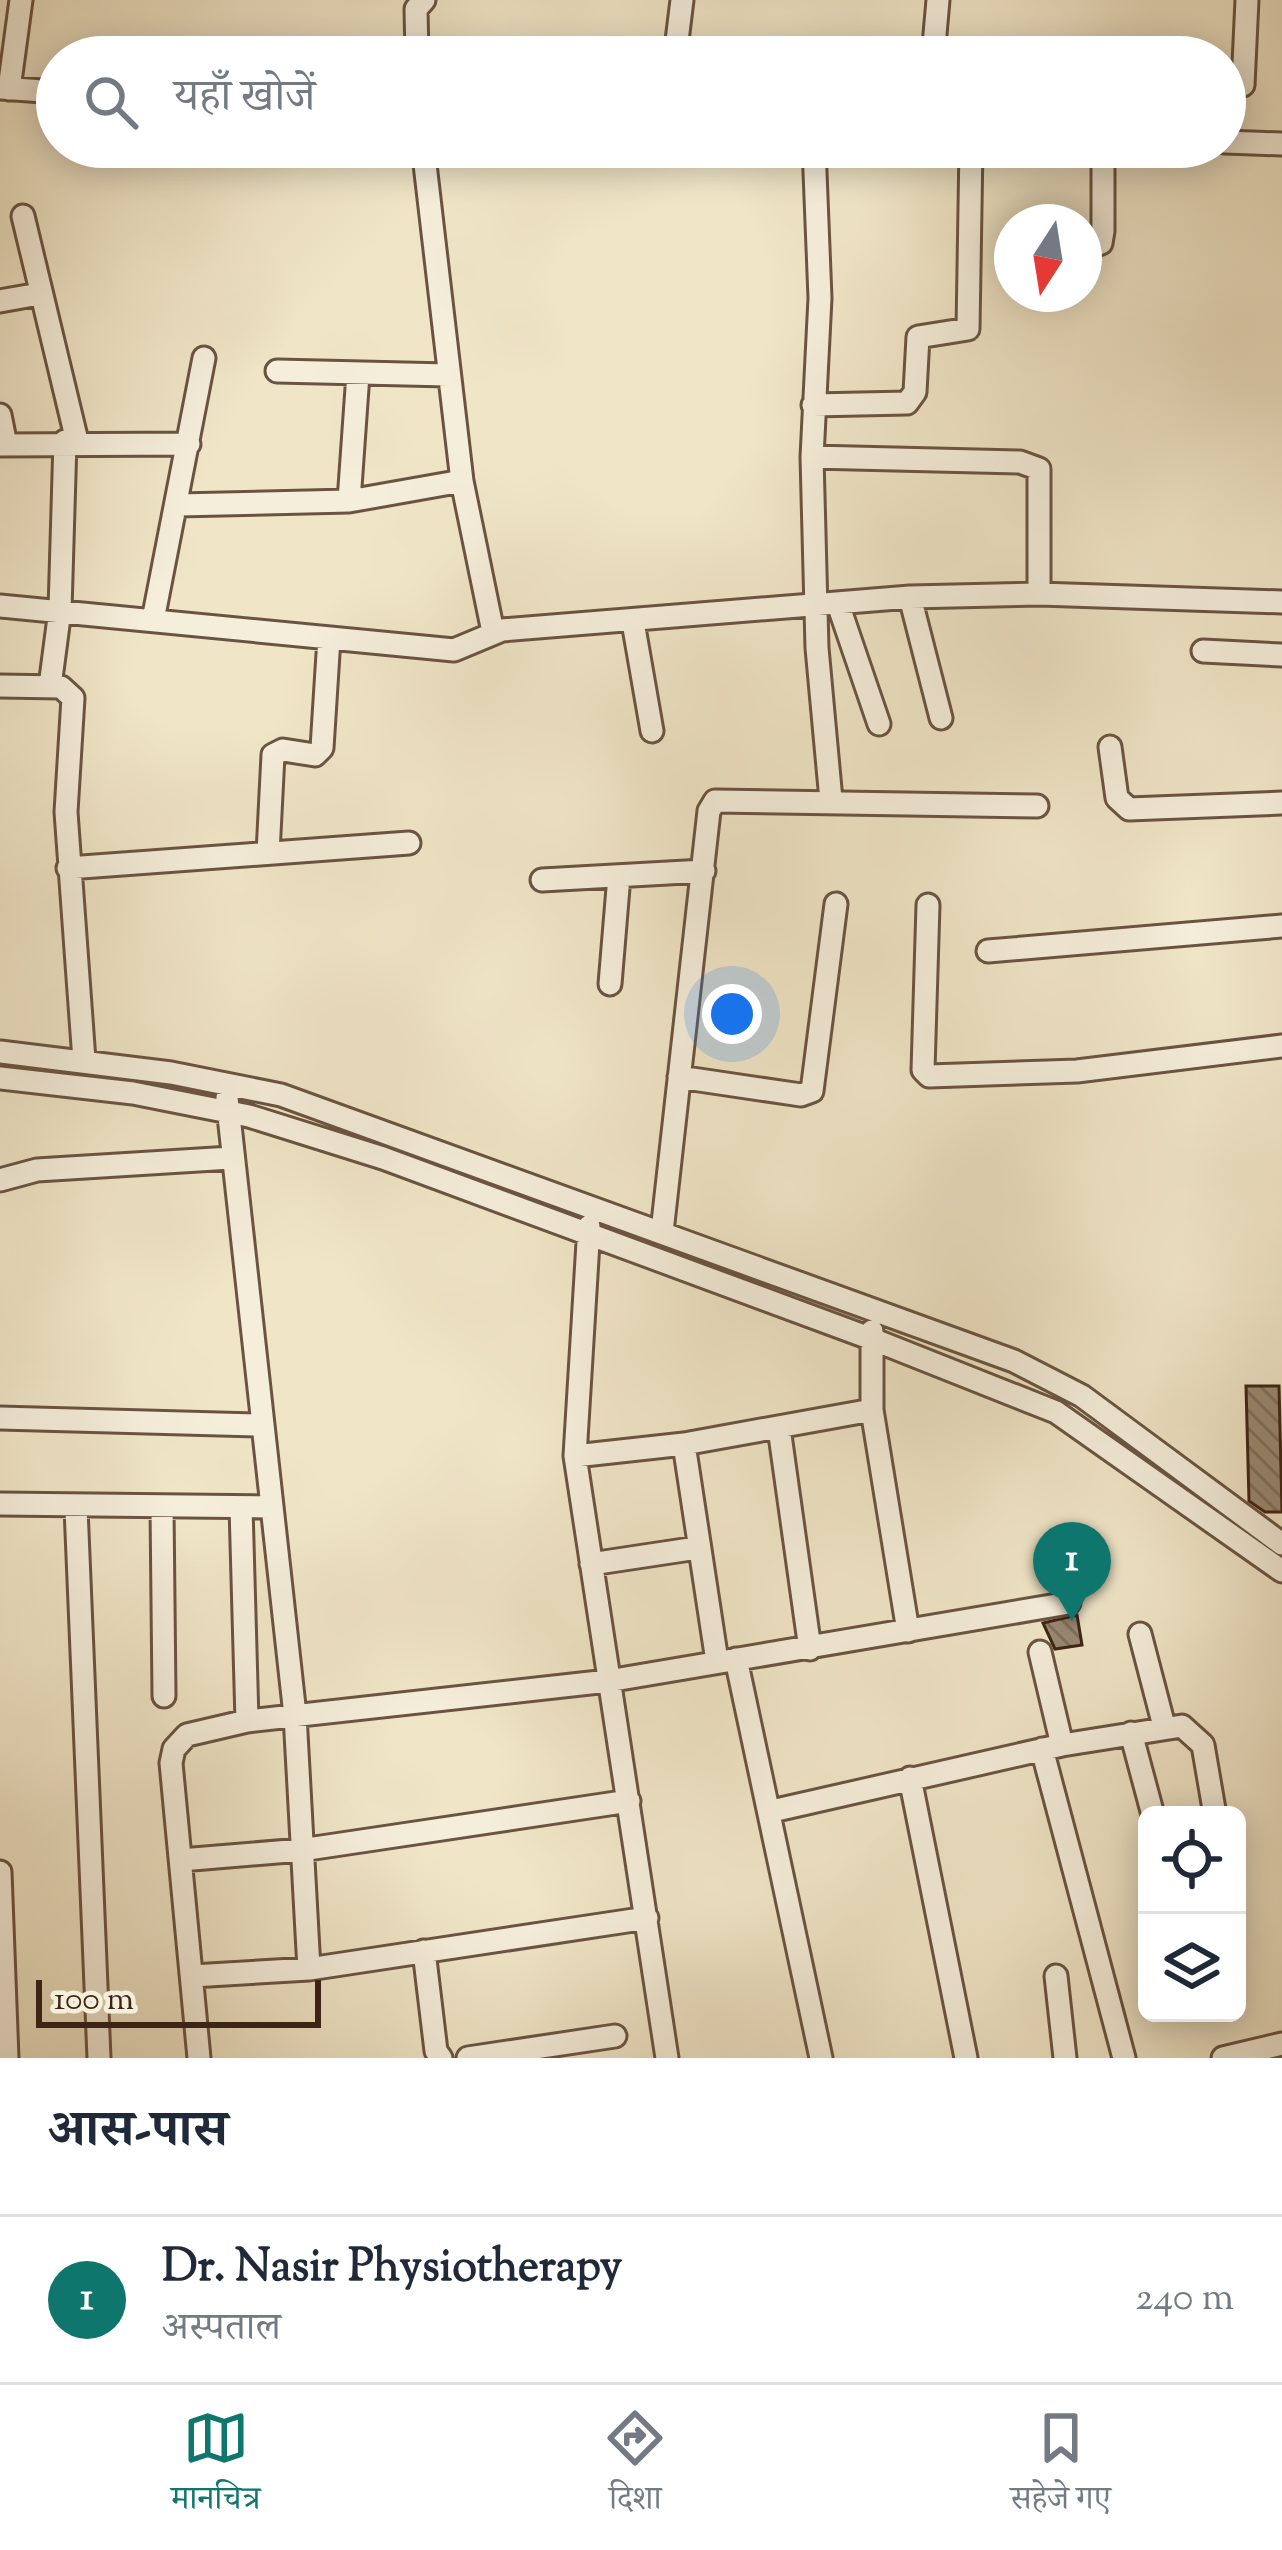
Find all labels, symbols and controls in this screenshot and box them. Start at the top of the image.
search box [36,36,1246,168]
text: यहाँ खोजें [174,67,315,132]
icon: search [78,69,144,135]
north arrow [994,204,1102,312]
your location [702,984,762,1044]
pin: 1 [1033,1522,1111,1621]
map controls [1138,1806,1246,2022]
button: locate [1138,1806,1246,1914]
button: layers [1138,1914,1246,2022]
scale bar [36,1974,321,2027]
text: 100 m [54,1977,134,2025]
text: आस-पास [48,2096,228,2169]
text: Dr. Nasir Physiotherapy [162,2237,622,2302]
text: 1 [80,2272,94,2328]
text: 240 m [1135,2272,1234,2328]
text: अस्पताल [162,2302,281,2358]
tab: मानचित्र [171,2405,260,2530]
tab: दिशा [602,2405,668,2530]
tab: सहेजे गए [1010,2405,1111,2530]

